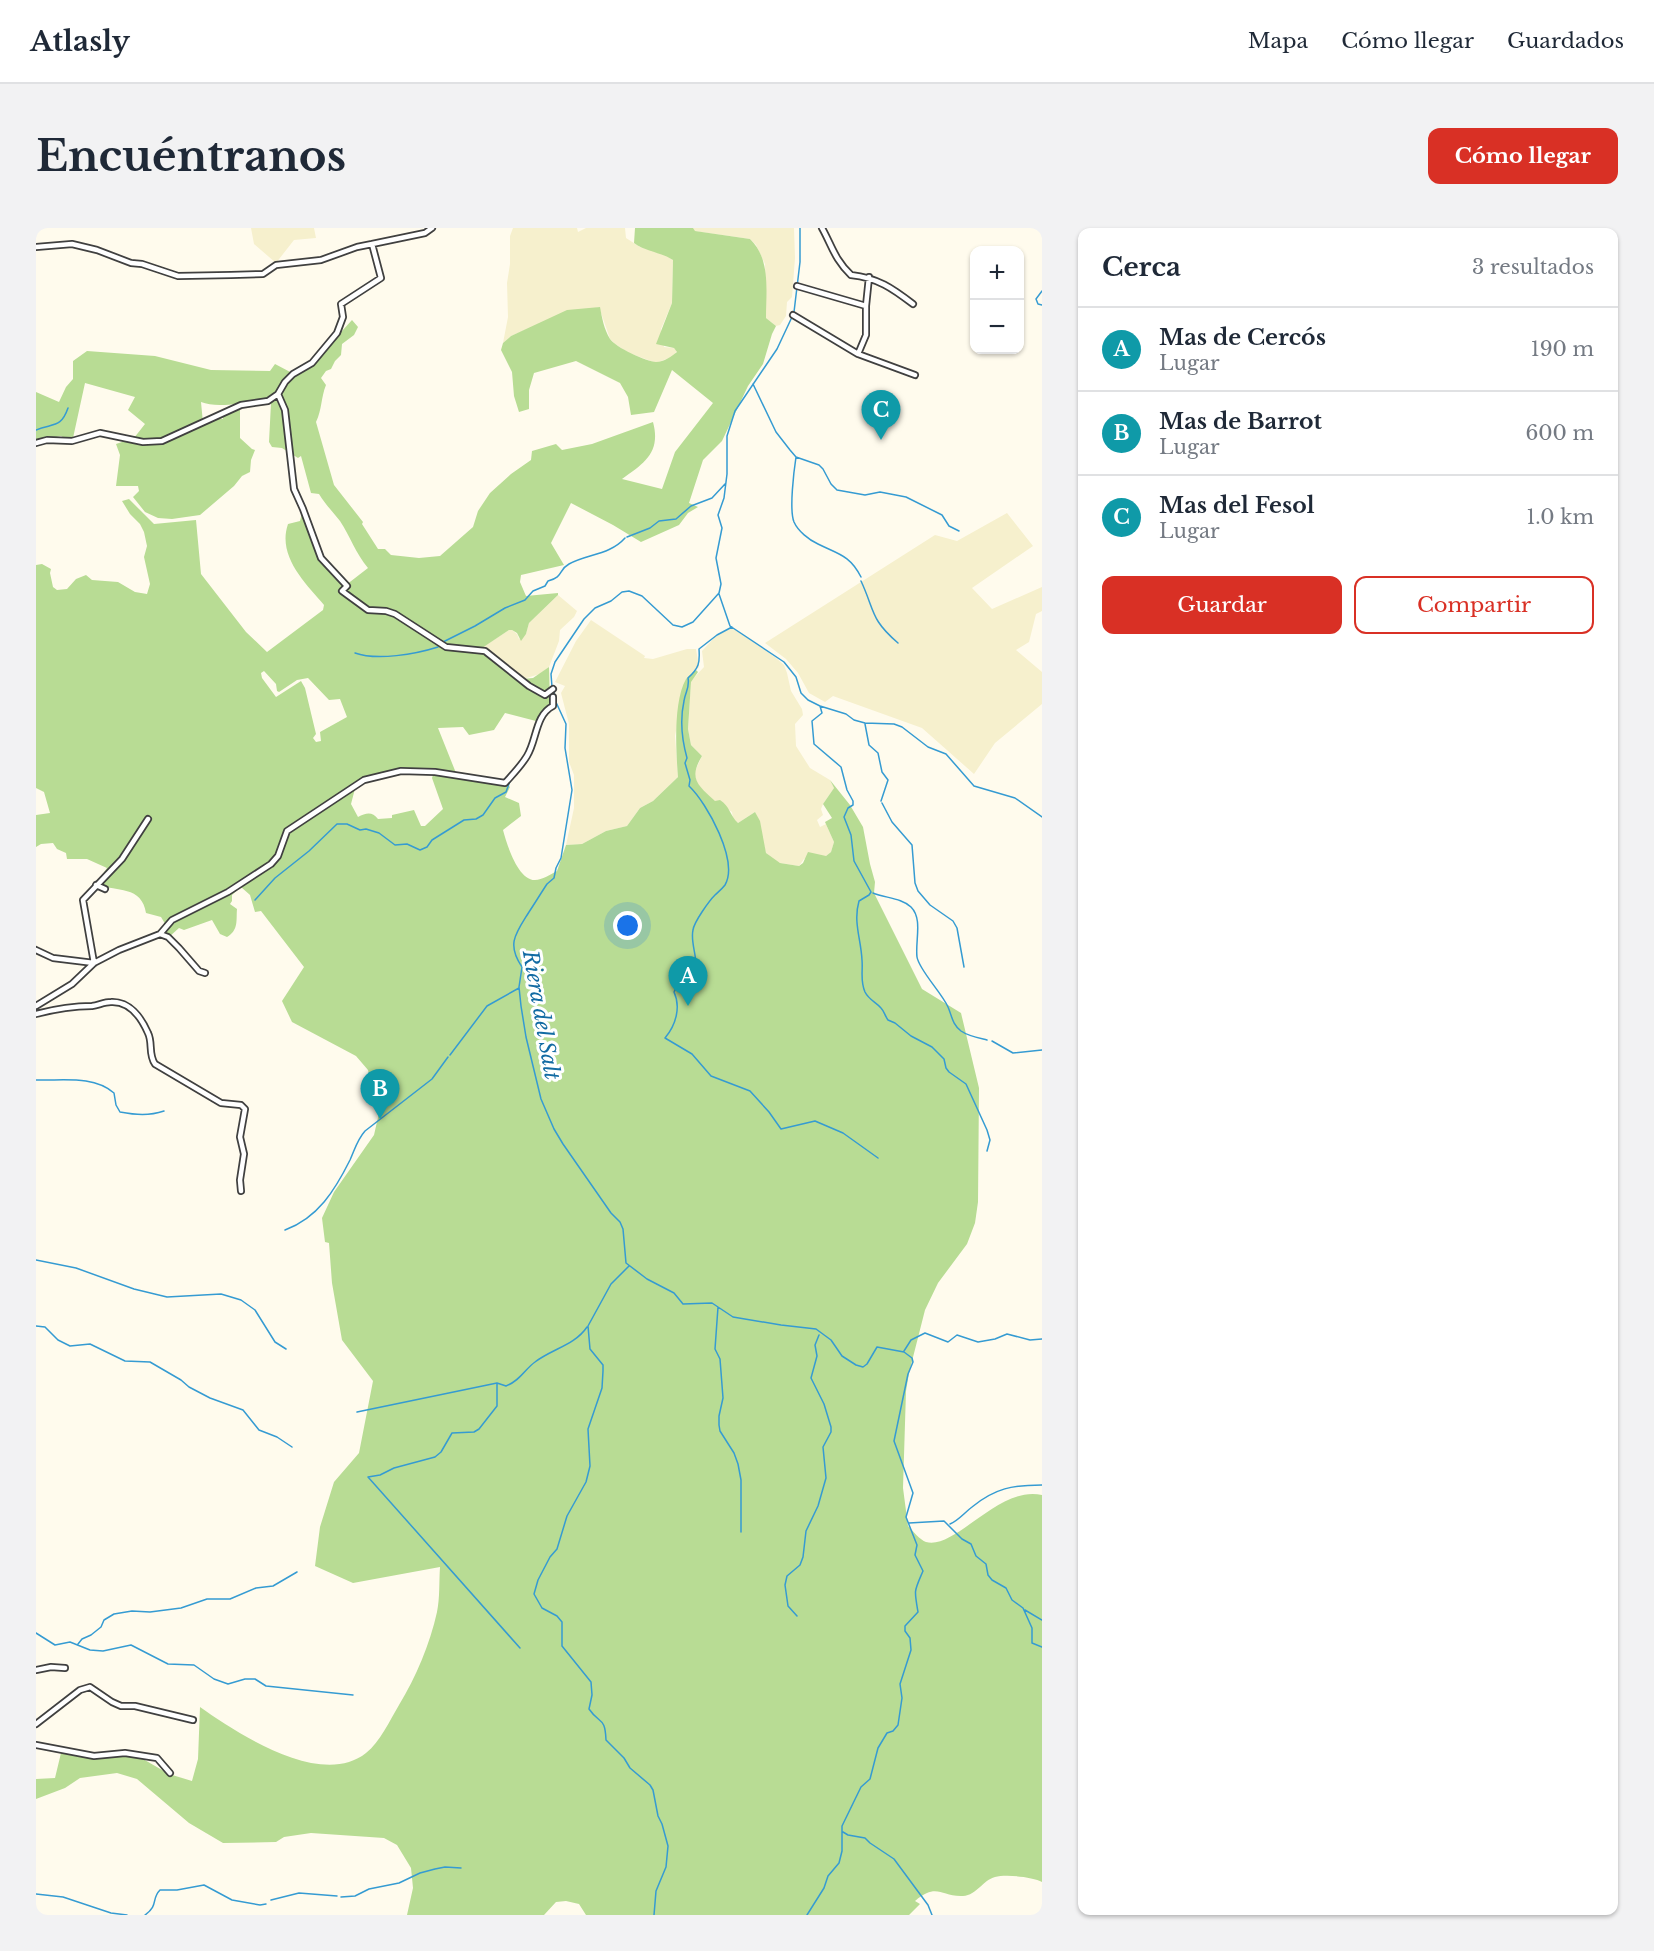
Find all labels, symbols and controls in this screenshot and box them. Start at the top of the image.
text: Atlasly [30,24,130,59]
text: Mapa [1248,28,1308,54]
text: Cómo llegar [1341,28,1474,54]
text: Guardados [1507,28,1624,54]
button: Cómo llegar [1428,128,1618,184]
text: Encuéntranos [36,130,346,182]
map controls [970,246,1024,354]
button: + [970,246,1024,300]
text: Cerca [1102,251,1181,283]
text: 3 resultados [1472,255,1594,279]
button: − [970,300,1024,354]
text: Mas de Cercós [1159,324,1326,351]
text: A [1113,337,1130,361]
text: 190 m [1531,337,1594,361]
text: Lugar [1159,351,1220,375]
pin: C [862,390,900,440]
text: Mas de Barrot [1159,408,1322,435]
text: B [1114,421,1129,445]
text: 600 m [1525,421,1594,445]
text: Lugar [1159,435,1220,459]
text: Mas del Fesol [1159,492,1315,519]
text: C [1113,505,1130,529]
text: 1.0 km [1526,505,1594,529]
text: Lugar [1159,519,1220,543]
button: Guardar [1102,576,1342,634]
button: Compartir [1354,576,1594,634]
your location [613,911,642,940]
water label: Riera del Salt [517,947,565,1082]
pin: A [668,956,708,1006]
pin: B [360,1070,400,1119]

